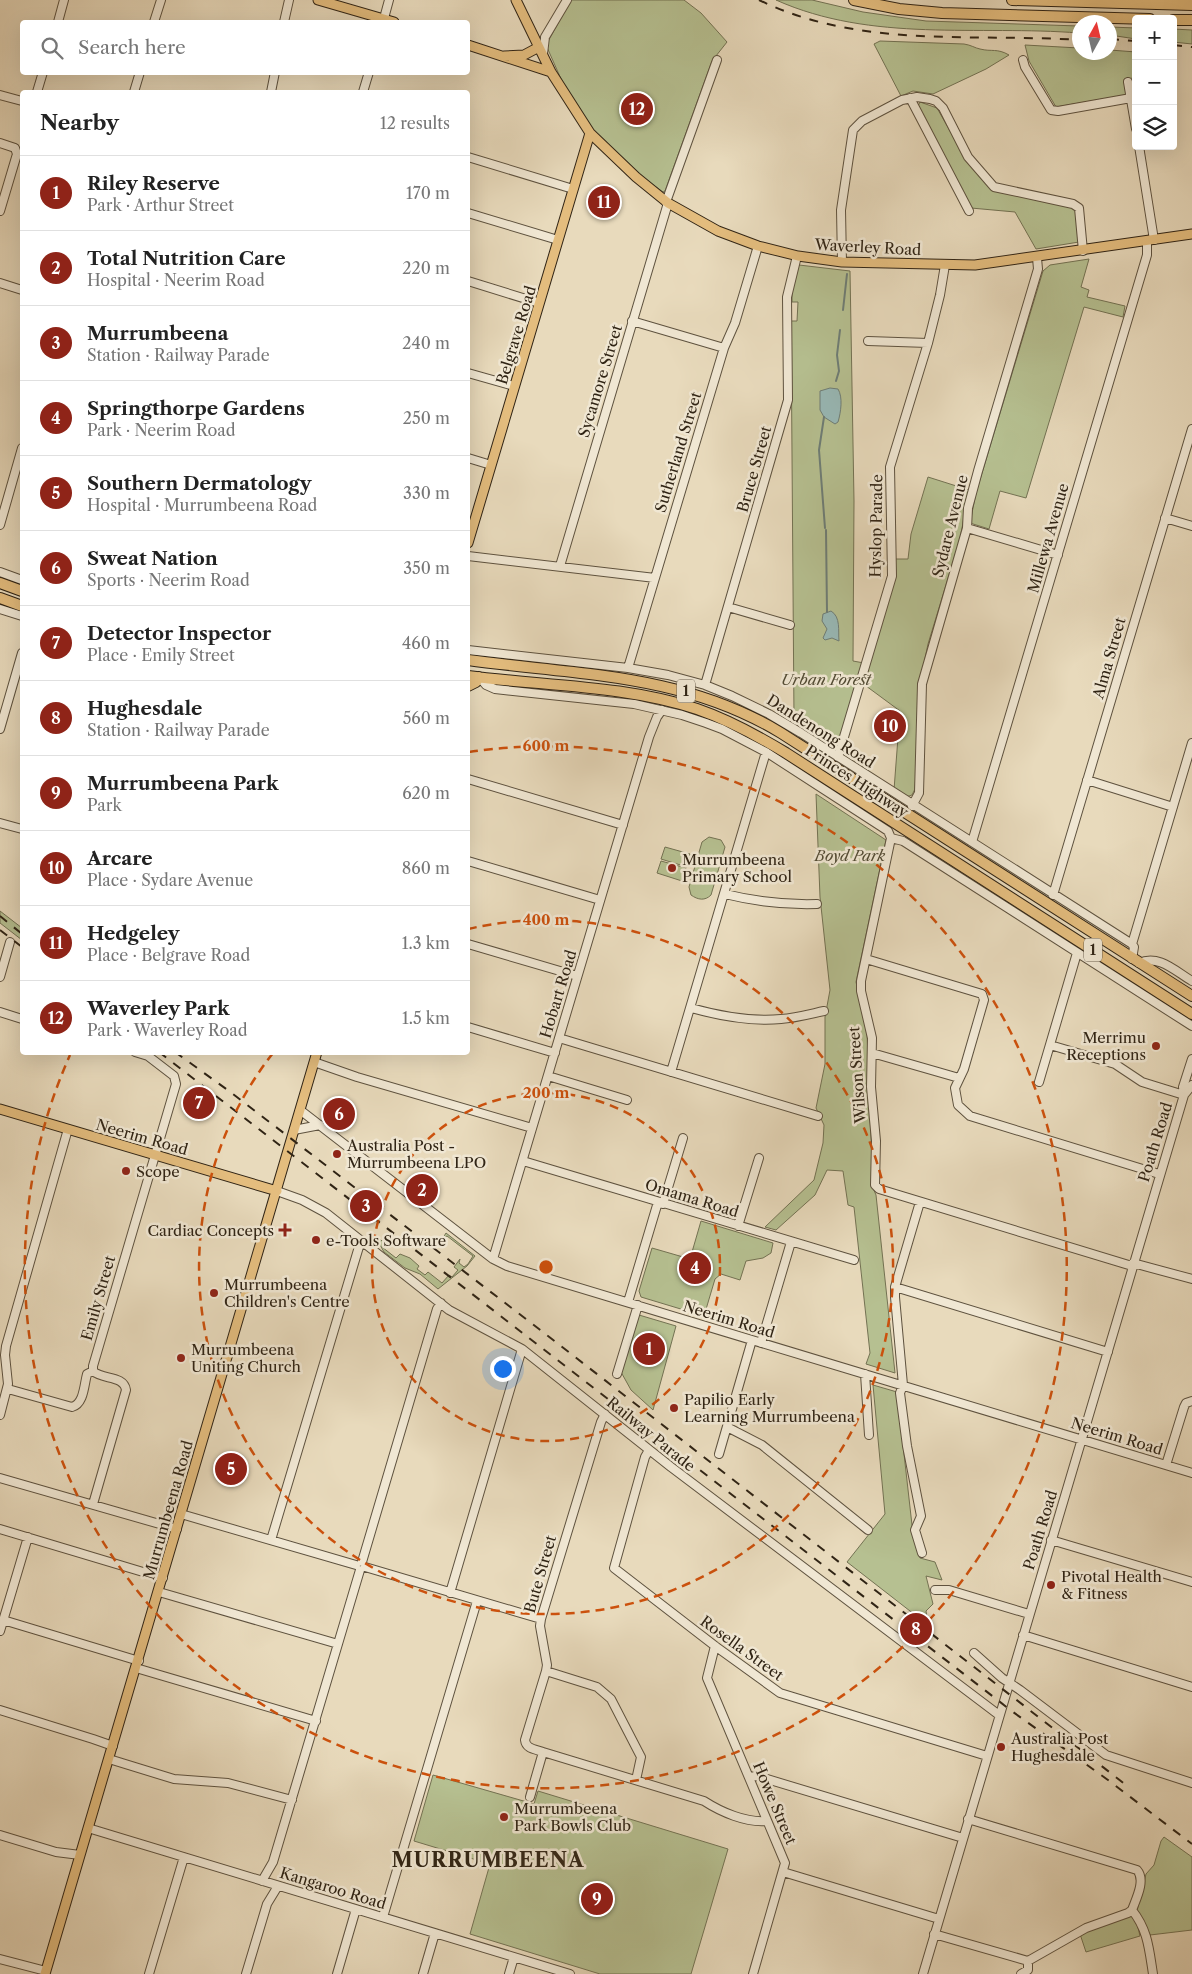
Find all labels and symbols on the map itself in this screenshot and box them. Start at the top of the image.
north arrow [1072,15,1117,60]
pin: 12 [621,90,653,128]
pin: 11 [588,183,620,221]
street label: Waverley Road [813,235,922,259]
street label: Belgrave Road [492,283,540,387]
street label: Sycamore Street [574,322,626,440]
street label: Sutherland Street [651,389,706,515]
street label: Bruce Street [733,423,776,514]
street label: Sydare Avenue [928,473,972,579]
street label: Hyslop Parade [866,474,886,578]
street label: Millewa Avenue [1023,481,1073,595]
street label: Alma Street [1088,614,1130,702]
park label: Urban Forest [781,670,872,689]
road number: 1 [677,679,695,702]
street label: Dandenong Road [763,690,879,772]
pin: 10 [874,707,906,745]
text: 600 m [523,736,569,755]
street label: Princes Highway [802,741,913,822]
park label: Boyd Park [814,846,886,865]
place label: Murrumbeena Primary School [682,850,793,886]
marker: Murrumbeena Primary School [666,862,678,874]
text: 400 m [523,910,569,929]
road number: 1 [1084,938,1102,962]
street label: Hobart Road [536,948,580,1040]
street label: Wilson Street [844,1025,870,1125]
place label: Merrimu Receptions [1066,1028,1146,1064]
marker: Merrimu Receptions [1150,1040,1162,1052]
text: 200 m [523,1083,569,1102]
pin: 7 [183,1084,215,1122]
pin: 6 [323,1095,355,1133]
street label: Poath Road [1134,1100,1176,1184]
street label: Neerim Road [94,1115,190,1159]
place label: Australia Post - Murrumbeena LPO [346,1136,486,1172]
marker: Australia Post - Murrumbeena LPO [331,1148,343,1160]
place label: Scope [136,1162,180,1181]
marker: Scope [120,1165,132,1177]
pin: 2 [406,1171,438,1209]
street label: Omama Road [643,1175,741,1221]
pin: 3 [350,1187,382,1225]
place label: Cardiac Concepts [147,1221,274,1240]
marker: Cardiac Concepts [278,1223,292,1237]
place label: e-Tools Software [326,1231,446,1250]
marker: e-Tools Software [310,1234,322,1246]
pin: 4 [679,1249,711,1287]
street label: Emily Street [77,1253,119,1343]
centre of rings [537,1258,555,1276]
place label: Murrumbeena Children's Centre [224,1275,350,1311]
marker: Murrumbeena Children's Centre [208,1287,220,1299]
street label: Neerim Road [681,1296,777,1342]
pin: 1 [633,1330,665,1368]
place label: Murrumbeena Uniting Church [191,1340,302,1376]
marker: Murrumbeena Uniting Church [175,1352,187,1364]
your location [490,1356,516,1382]
place label: Papilio Early Learning Murrumbeena [684,1390,855,1426]
street label: Railway Parade [603,1392,699,1476]
marker: Papilio Early Learning Murrumbeena [668,1402,680,1414]
street label: Neerim Road [1069,1413,1165,1459]
street label: Murrumbeena Road [139,1438,197,1582]
pin: 5 [215,1450,247,1488]
street label: Poath Road [1019,1488,1061,1572]
street label: Bute Street [520,1532,560,1615]
place label: Pivotal Health & Fitness [1061,1567,1162,1603]
marker: Pivotal Health & Fitness [1045,1579,1057,1591]
pin: 8 [900,1610,932,1648]
street label: Rosella Street [697,1611,788,1685]
place label: Australia Post Hughesdale [1010,1729,1109,1765]
marker: Australia Post Hughesdale [995,1741,1007,1753]
street label: Howe Street [749,1759,801,1848]
place label: Murrumbeena Park Bowls Club [514,1799,631,1835]
marker: Murrumbeena Park Bowls Club [498,1811,510,1823]
district label: MURRUMBEENA [392,1848,584,1872]
street label: Kangaroo Road [277,1863,389,1913]
pin: 9 [581,1880,613,1918]

